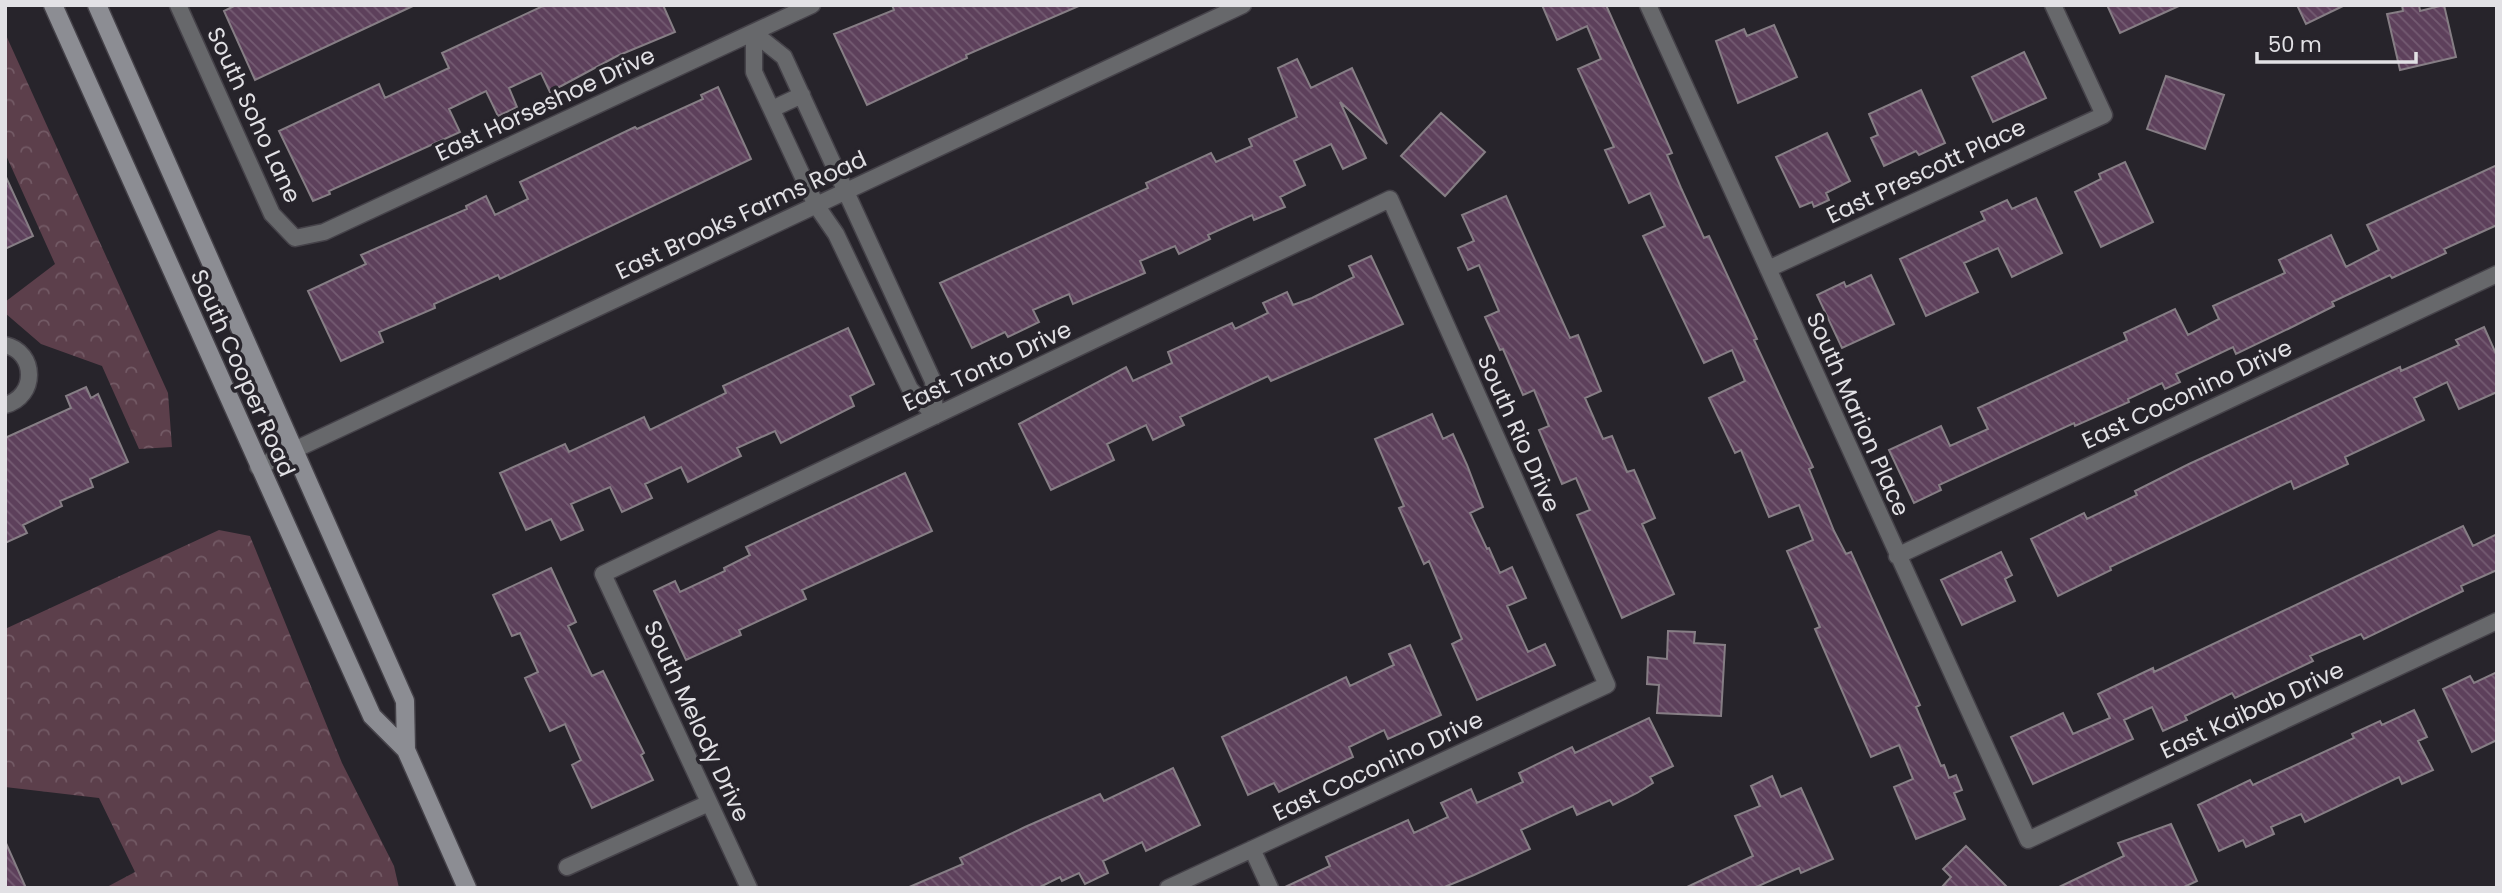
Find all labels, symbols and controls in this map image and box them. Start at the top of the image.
scale bar [2257,21,2416,65]
street label: South Soho Lane [199,22,309,208]
text: 50 m [2268,30,2322,59]
street label: East Horseshoe Drive [430,39,660,169]
street label: East Prescott Place [1821,111,2031,231]
street label: East Brooks Farms Road [610,143,872,287]
street label: South Cooper Road [183,264,303,482]
street label: South Marion Place [1799,307,1917,521]
street label: East Tonto Drive [897,313,1077,419]
street label: East Coconino Drive [2077,331,2297,457]
street label: South Rio Drive [1470,349,1568,517]
street label: South Melody Drive [636,615,758,827]
street label: East Kaibab Drive [2155,653,2349,767]
street label: East Coconino Drive [1268,703,1488,829]

